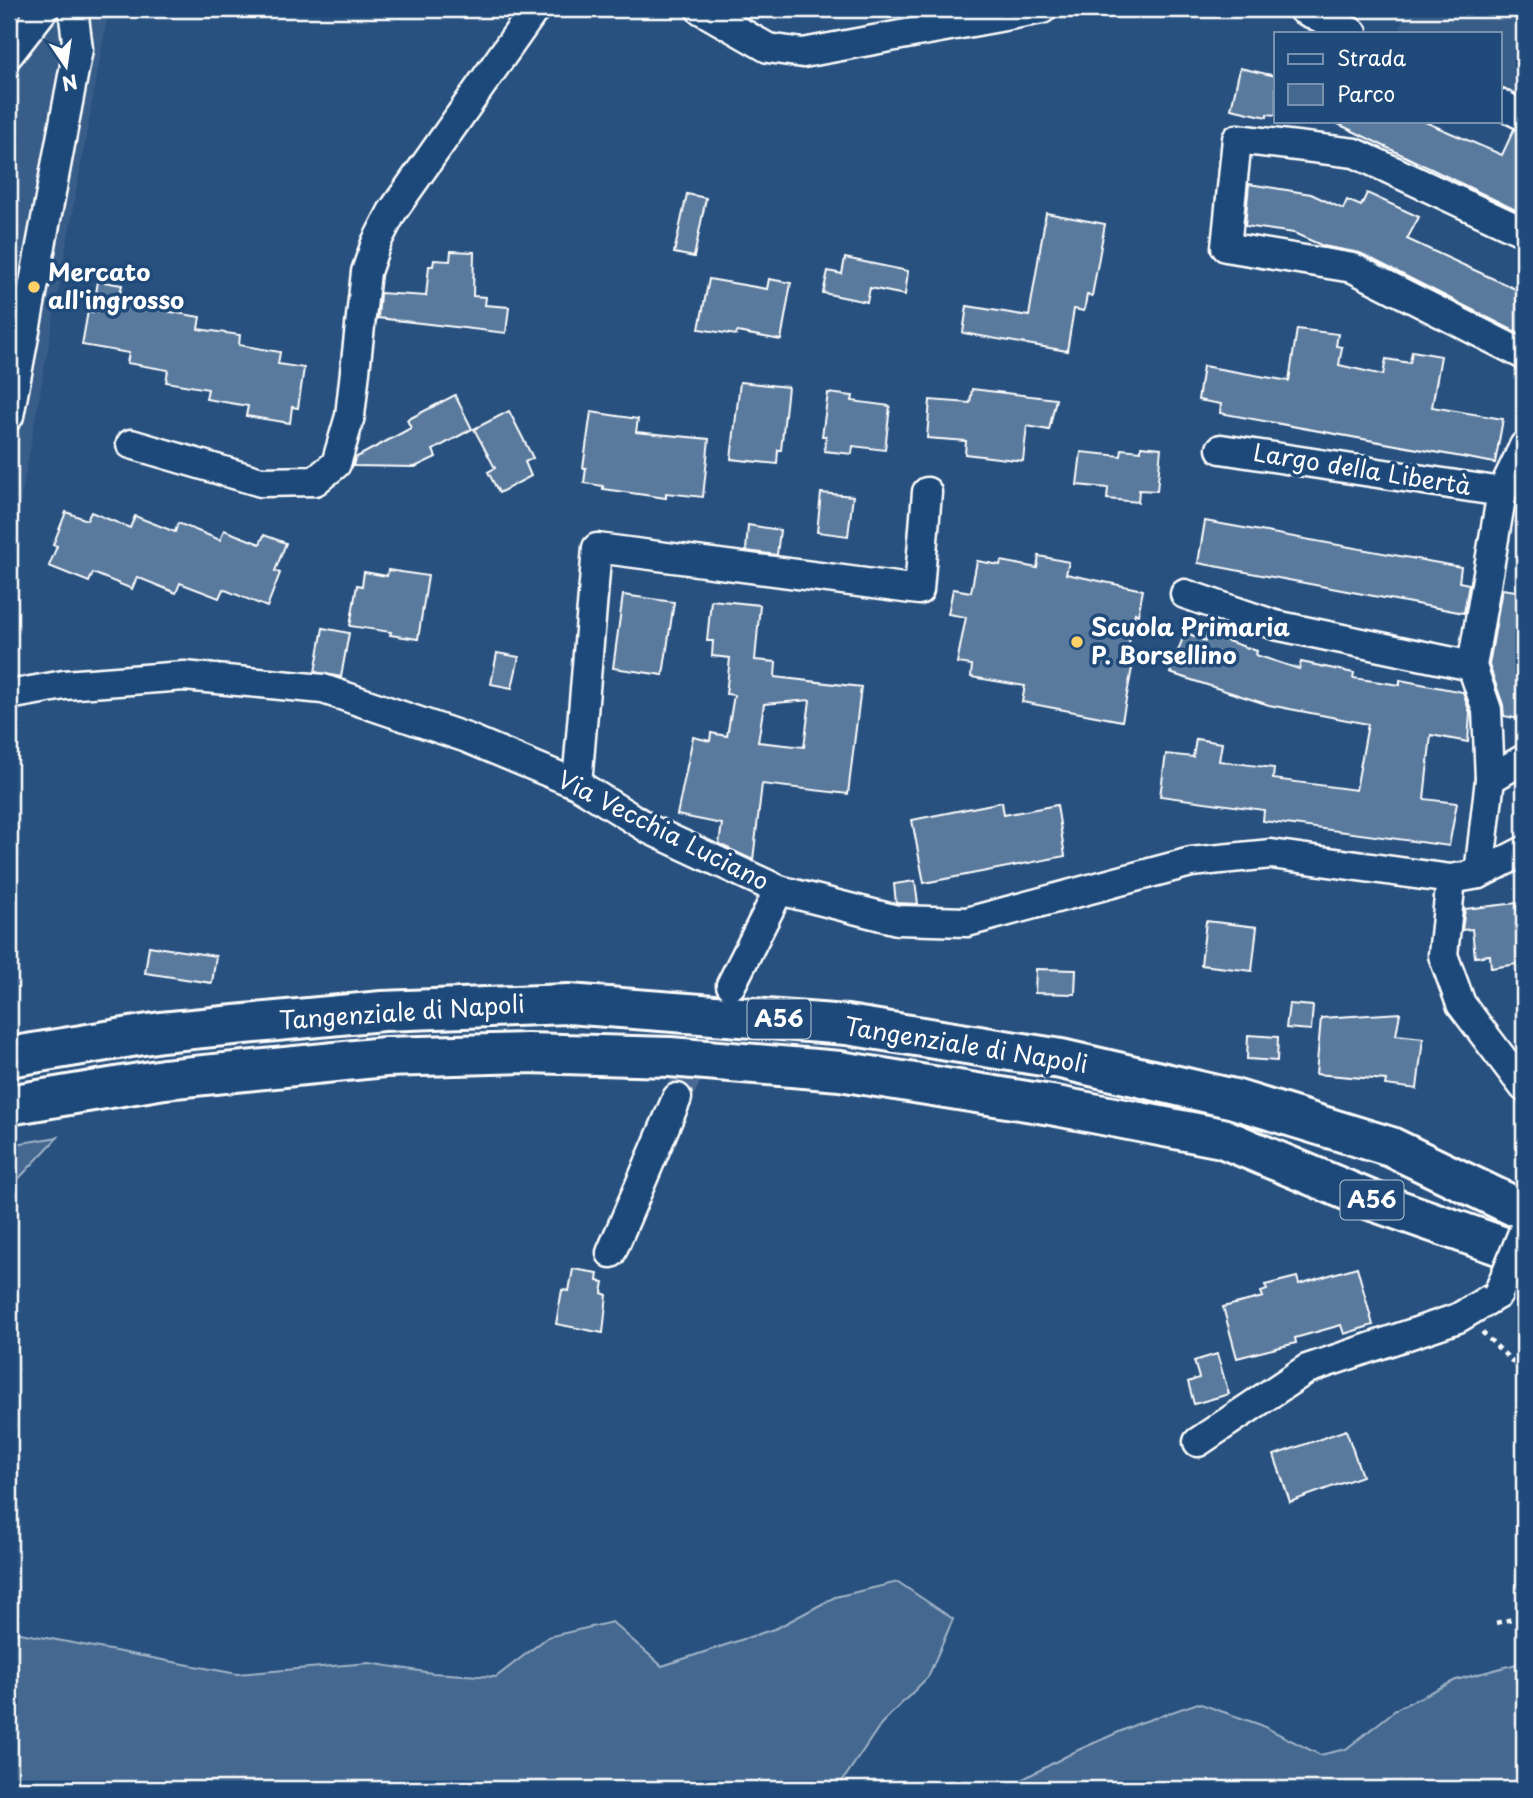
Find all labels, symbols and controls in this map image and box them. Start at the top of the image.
north arrow [32,32,102,102]
legend [1274,32,1502,122]
text: Strada [1337,41,1407,73]
text: N [60,68,81,99]
text: Parco [1337,77,1395,109]
place label: Mercato all'ingrosso [48,253,184,317]
marker: Mercato all'ingrosso [26,279,42,295]
street label: Largo della Libertà [1251,433,1474,503]
place label: Scuola Primaria P. Borsellino [1091,608,1290,672]
marker: Scuola Primaria P. Borsellino [1069,634,1085,650]
street label: Via Vecchia Luciano [552,760,776,898]
street label: Tangenziale di Napoli [278,984,526,1038]
road number: A56 [748,1000,810,1038]
street label: Tangenziale di Napoli [842,1007,1091,1081]
road number: A56 [1340,1180,1404,1219]

